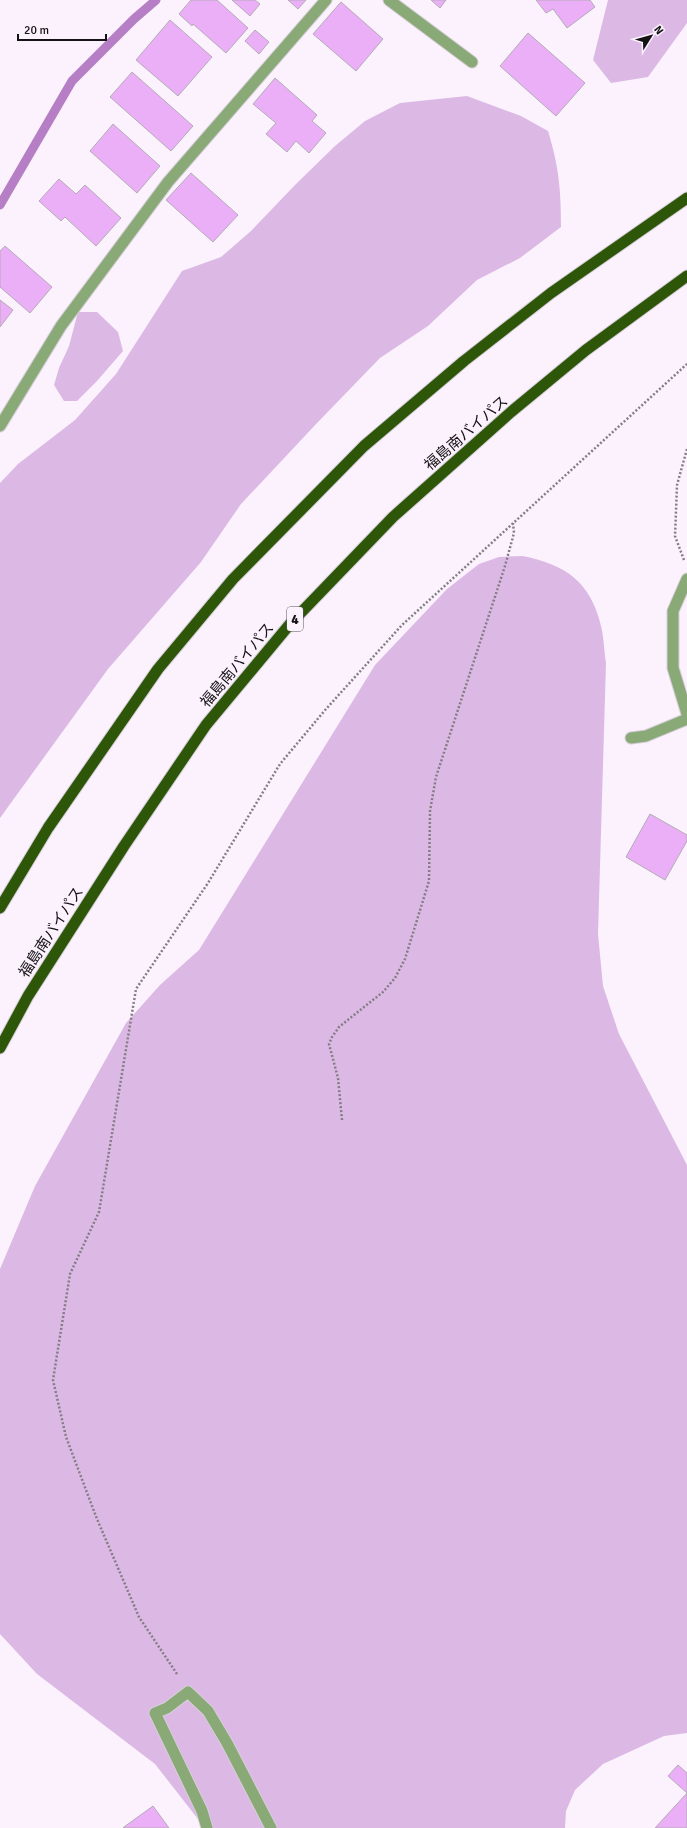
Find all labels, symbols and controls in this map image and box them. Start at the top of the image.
scale bar [18,16,106,42]
north arrow [631,16,671,56]
text: 20 m [24,23,49,38]
text: N [651,23,666,37]
street label: 福島南バイパス [421,392,511,474]
road number: 4 [287,607,303,631]
street label: 福島南バイパス [196,619,278,711]
street label: 福島南バイパス [15,883,87,981]

